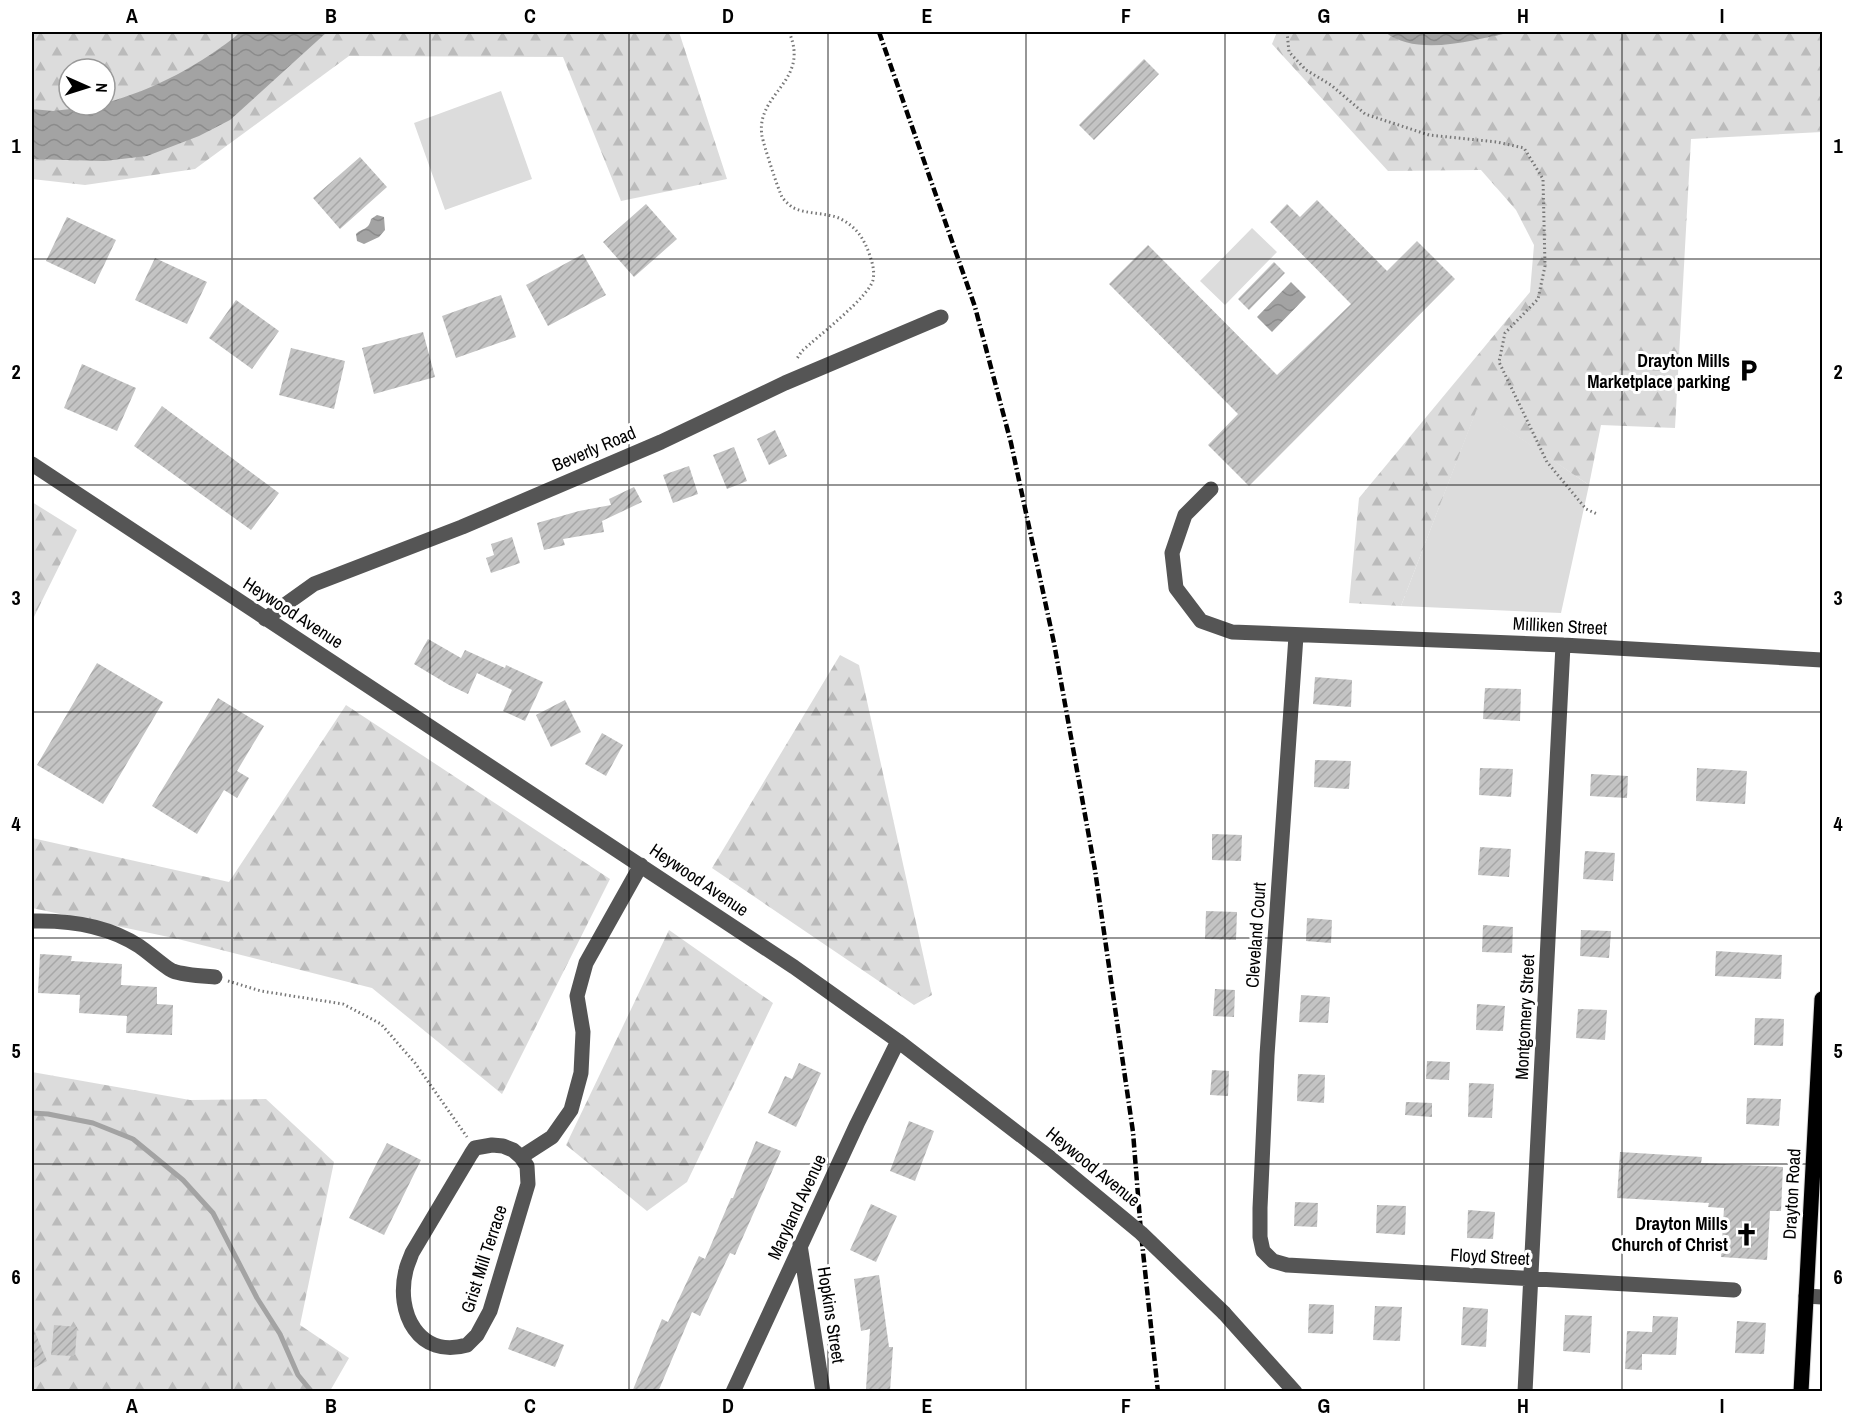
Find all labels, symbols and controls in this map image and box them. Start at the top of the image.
text: A [126,2,138,29]
text: B [325,2,337,29]
text: C [524,2,536,29]
text: D [722,2,734,29]
text: E [922,2,933,29]
text: F [1121,2,1131,29]
text: G [1318,2,1330,29]
text: H [1517,2,1529,29]
text: I [1720,2,1724,29]
north arrow [57,57,117,117]
text: N [91,82,113,93]
text: 1 [11,132,21,159]
text: 1 [1833,132,1843,159]
place label: Drayton Mills Marketplace parking [1587,348,1730,394]
text: 2 [11,358,21,385]
parking icon: Drayton Mills Marketplace parking [1735,358,1761,384]
text: 2 [1833,358,1843,385]
street label: Beverly Road [548,420,639,477]
street label: Heywood Avenue [238,571,348,654]
text: 3 [11,584,21,611]
text: 3 [1833,584,1843,611]
street label: Milliken Street [1512,611,1608,640]
text: 4 [11,810,21,837]
text: 4 [1833,810,1843,837]
street label: Heywood Avenue [645,837,754,922]
street label: Cleveland Court [1239,881,1272,989]
street label: Montgomery Street [1509,954,1540,1080]
text: 5 [11,1037,21,1064]
text: 5 [1833,1037,1843,1064]
street label: Heywood Avenue [1041,1121,1146,1212]
street label: Drayton Road [1777,1148,1806,1240]
street label: Maryland Avenue [761,1150,832,1264]
street label: Grist Mill Terrace [454,1202,513,1316]
place label: Drayton Mills Church of Christ [1612,1211,1728,1257]
church icon: Drayton Mills Church of Christ [1733,1221,1759,1247]
street label: Floyd Street [1450,1242,1530,1271]
text: 6 [11,1263,21,1290]
text: 6 [1833,1263,1843,1290]
street label: Hopkins Street [812,1265,851,1365]
text: A [126,1392,138,1419]
text: B [325,1392,337,1419]
text: C [524,1392,536,1419]
text: D [722,1392,734,1419]
text: E [922,1392,933,1419]
text: F [1121,1392,1131,1419]
text: G [1318,1392,1330,1419]
text: H [1517,1392,1529,1419]
text: I [1720,1392,1724,1419]

